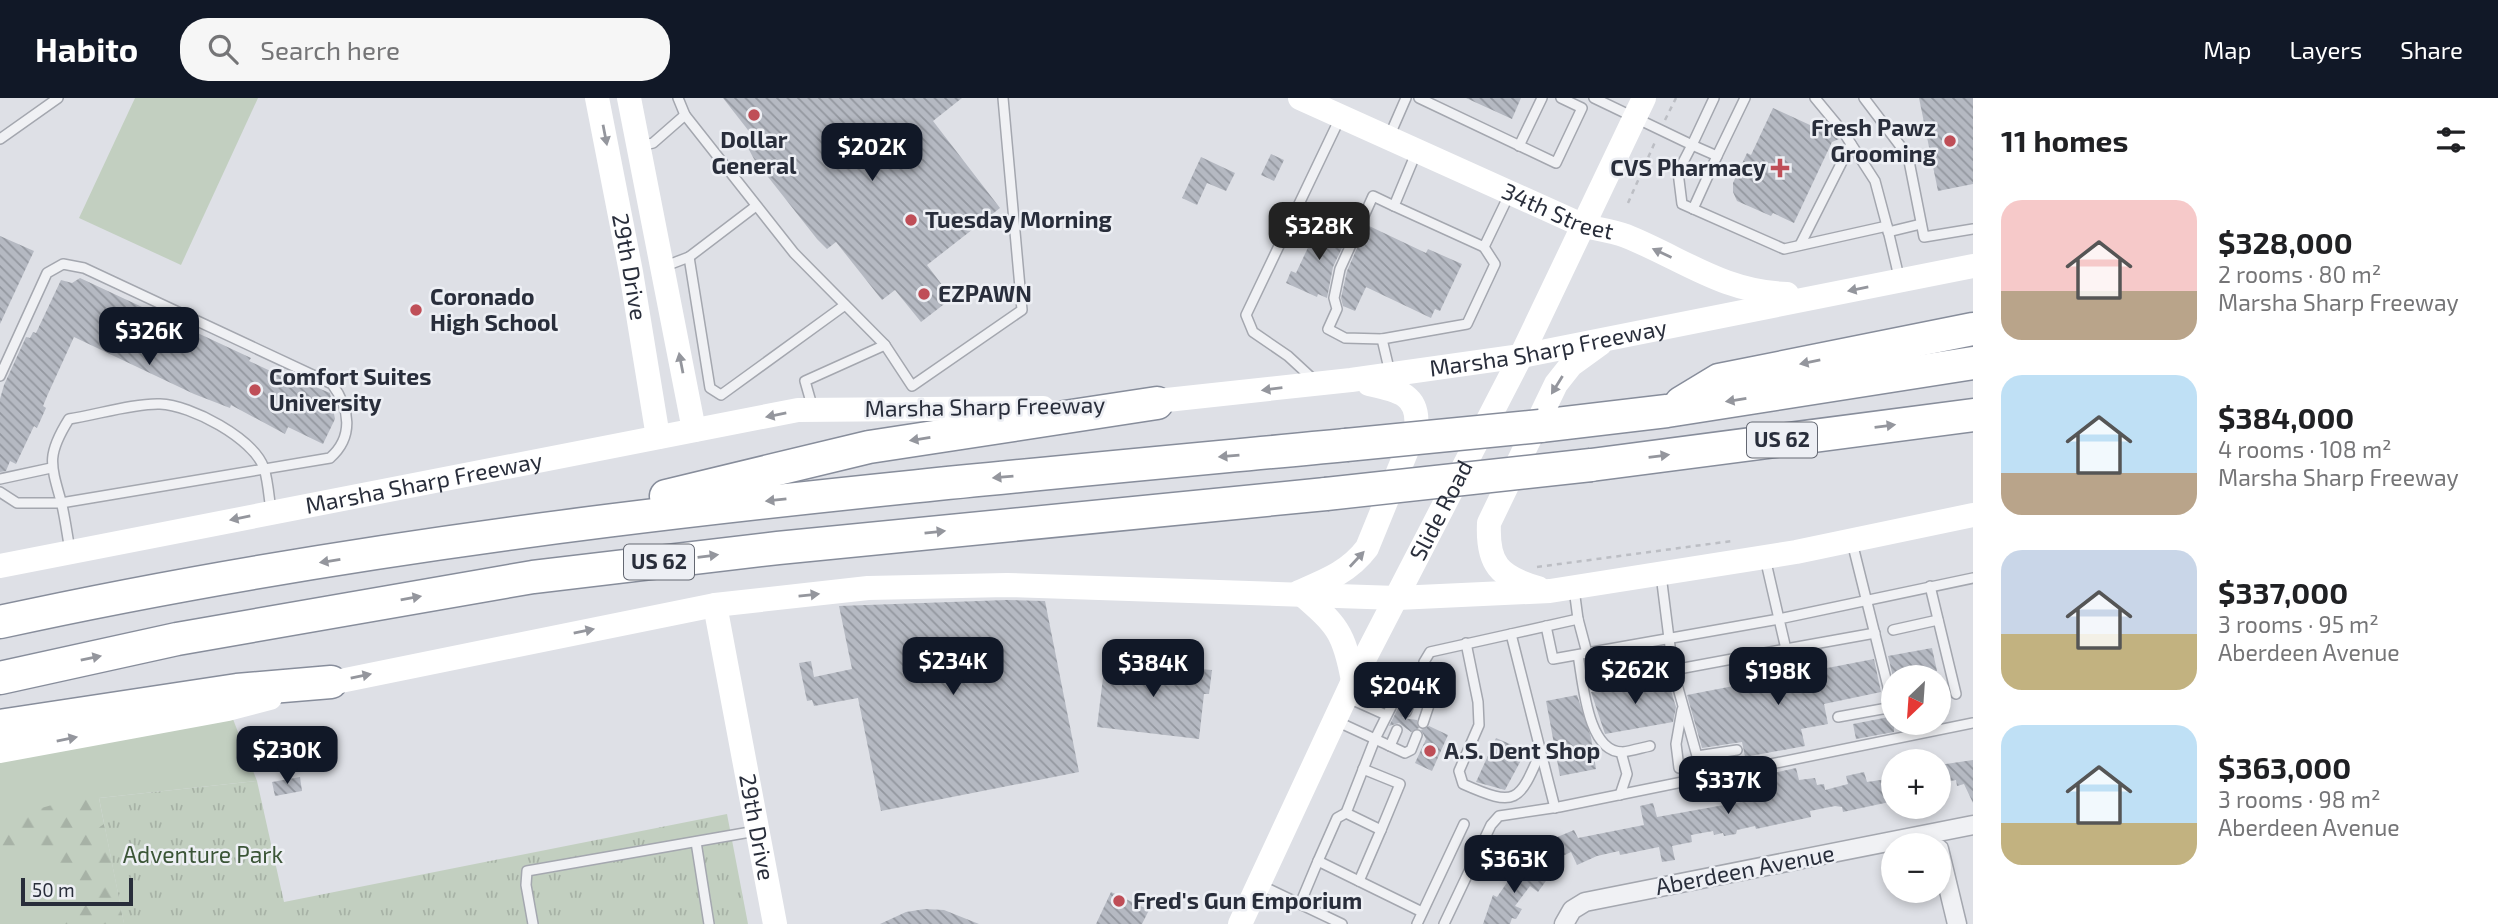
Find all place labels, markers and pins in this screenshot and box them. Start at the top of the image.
marker: Dollar General [746,107,762,123]
place label: Fresh Pawz Grooming [1811,113,1937,167]
pin: $202K [823,123,921,183]
place label: Dollar General [711,125,797,179]
marker: Fresh Pawz Grooming [1942,133,1958,149]
place label: CVS Pharmacy [1610,153,1766,181]
marker: CVS Pharmacy [1772,160,1788,176]
pin: $328K [1270,202,1368,262]
place label: Tuesday Morning [925,205,1113,233]
marker: Tuesday Morning [903,212,919,228]
place label: EZPAWN [938,279,1032,307]
place label: Coronado High School [430,282,559,336]
marker: EZPAWN [916,286,932,302]
marker: Coronado High School [408,302,424,318]
pin: $326K [100,308,198,367]
place label: Comfort Suites University [269,362,431,416]
marker: Comfort Suites University [247,382,263,398]
pin: $234K [904,638,1002,697]
pin: $384K [1104,640,1202,699]
pin: $262K [1586,646,1684,706]
pin: $198K [1729,648,1827,707]
pin: $204K [1356,662,1454,722]
pin: $230K [238,726,336,786]
place label: A.S. Dent Shop [1444,736,1600,764]
marker: A.S. Dent Shop [1422,743,1438,759]
pin: $337K [1679,756,1777,816]
pin: $363K [1465,836,1563,895]
place label: Fred's Gun Emporium [1133,886,1362,914]
marker: Fred's Gun Emporium [1111,893,1127,909]

